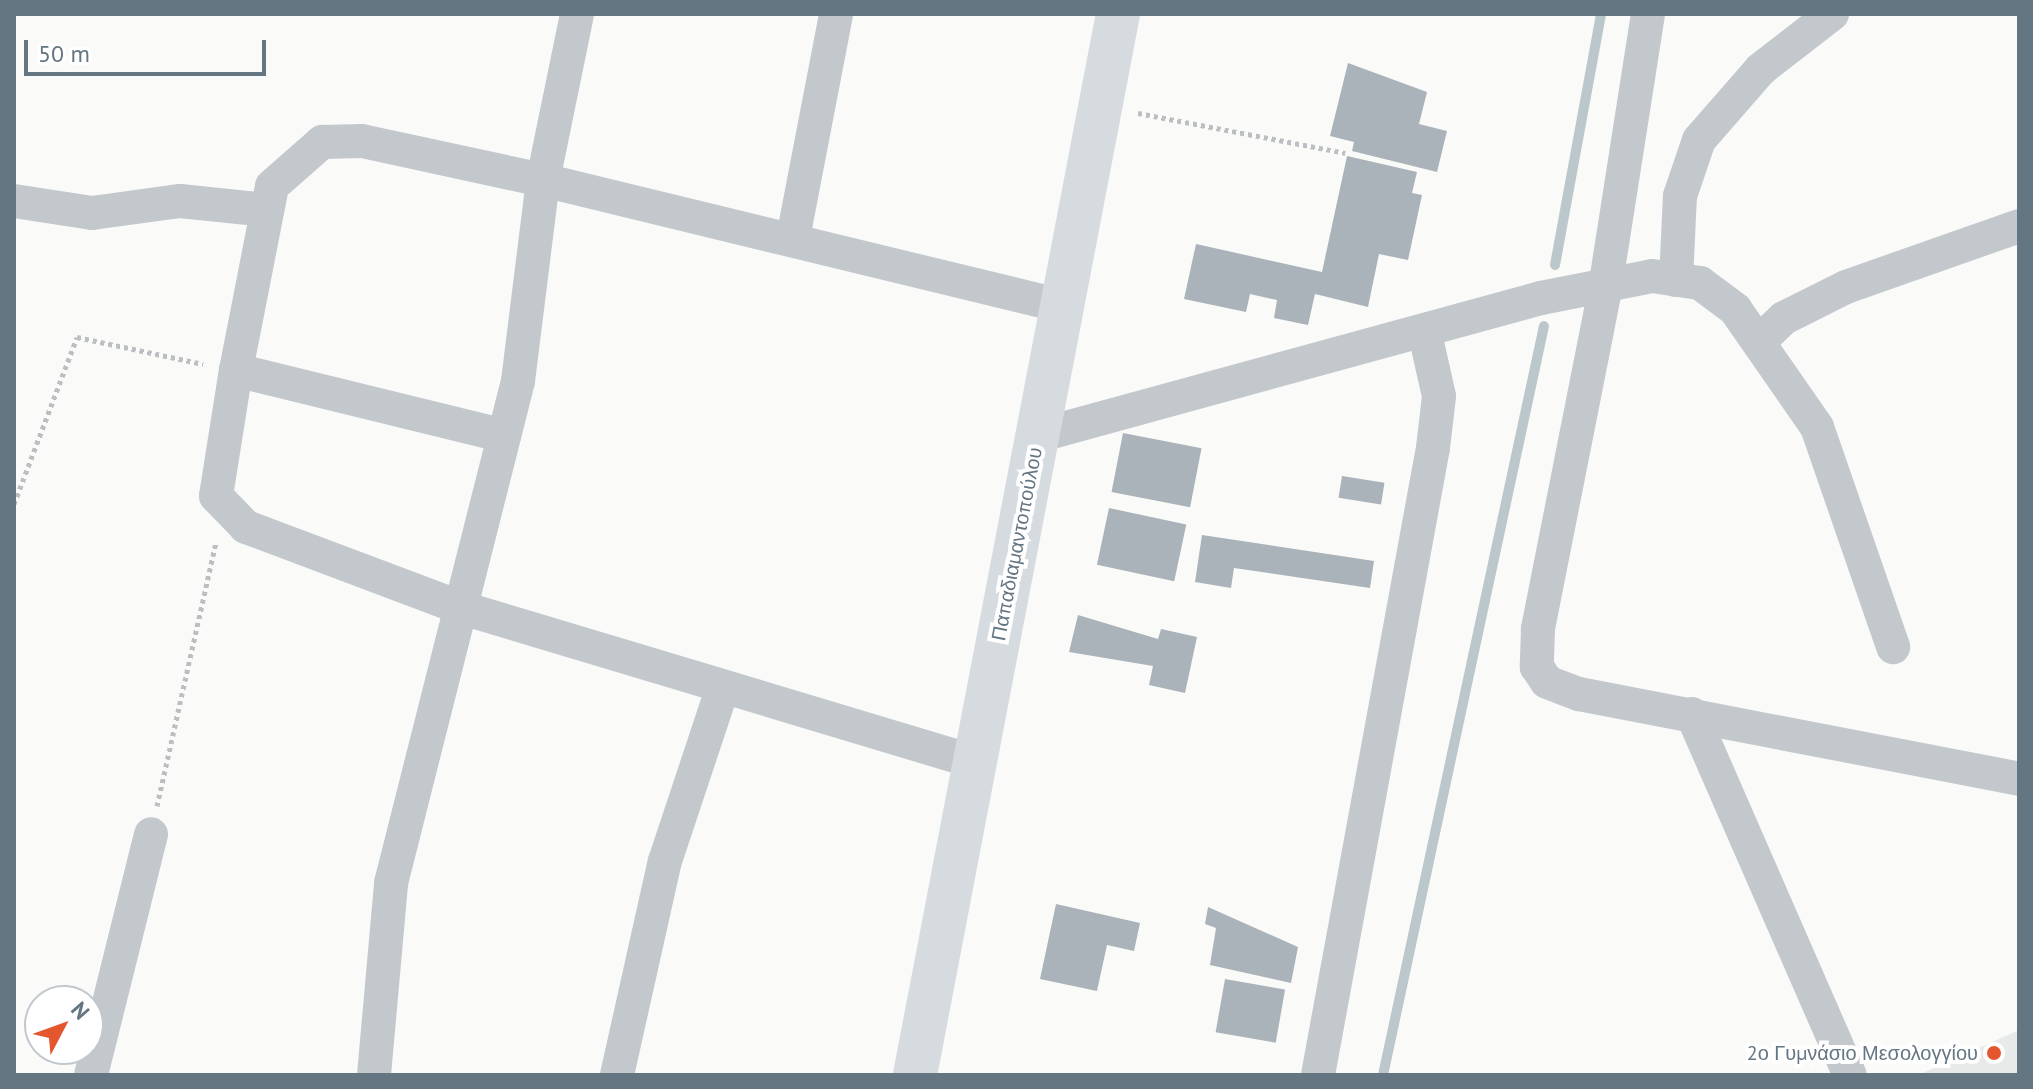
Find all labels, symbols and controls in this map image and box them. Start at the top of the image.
scale bar [28,24,270,74]
text: 50 m [38,38,90,69]
street label: Παπαδιαμαντοπούλου [986,445,1048,643]
north arrow [24,985,104,1065]
text: N [65,996,96,1025]
place label: 2ο Γυμνάσιο Μεσολογγίου [1747,1041,1978,1065]
marker: 2ο Γυμνάσιο Μεσολογγίου [1985,1044,2003,1062]

